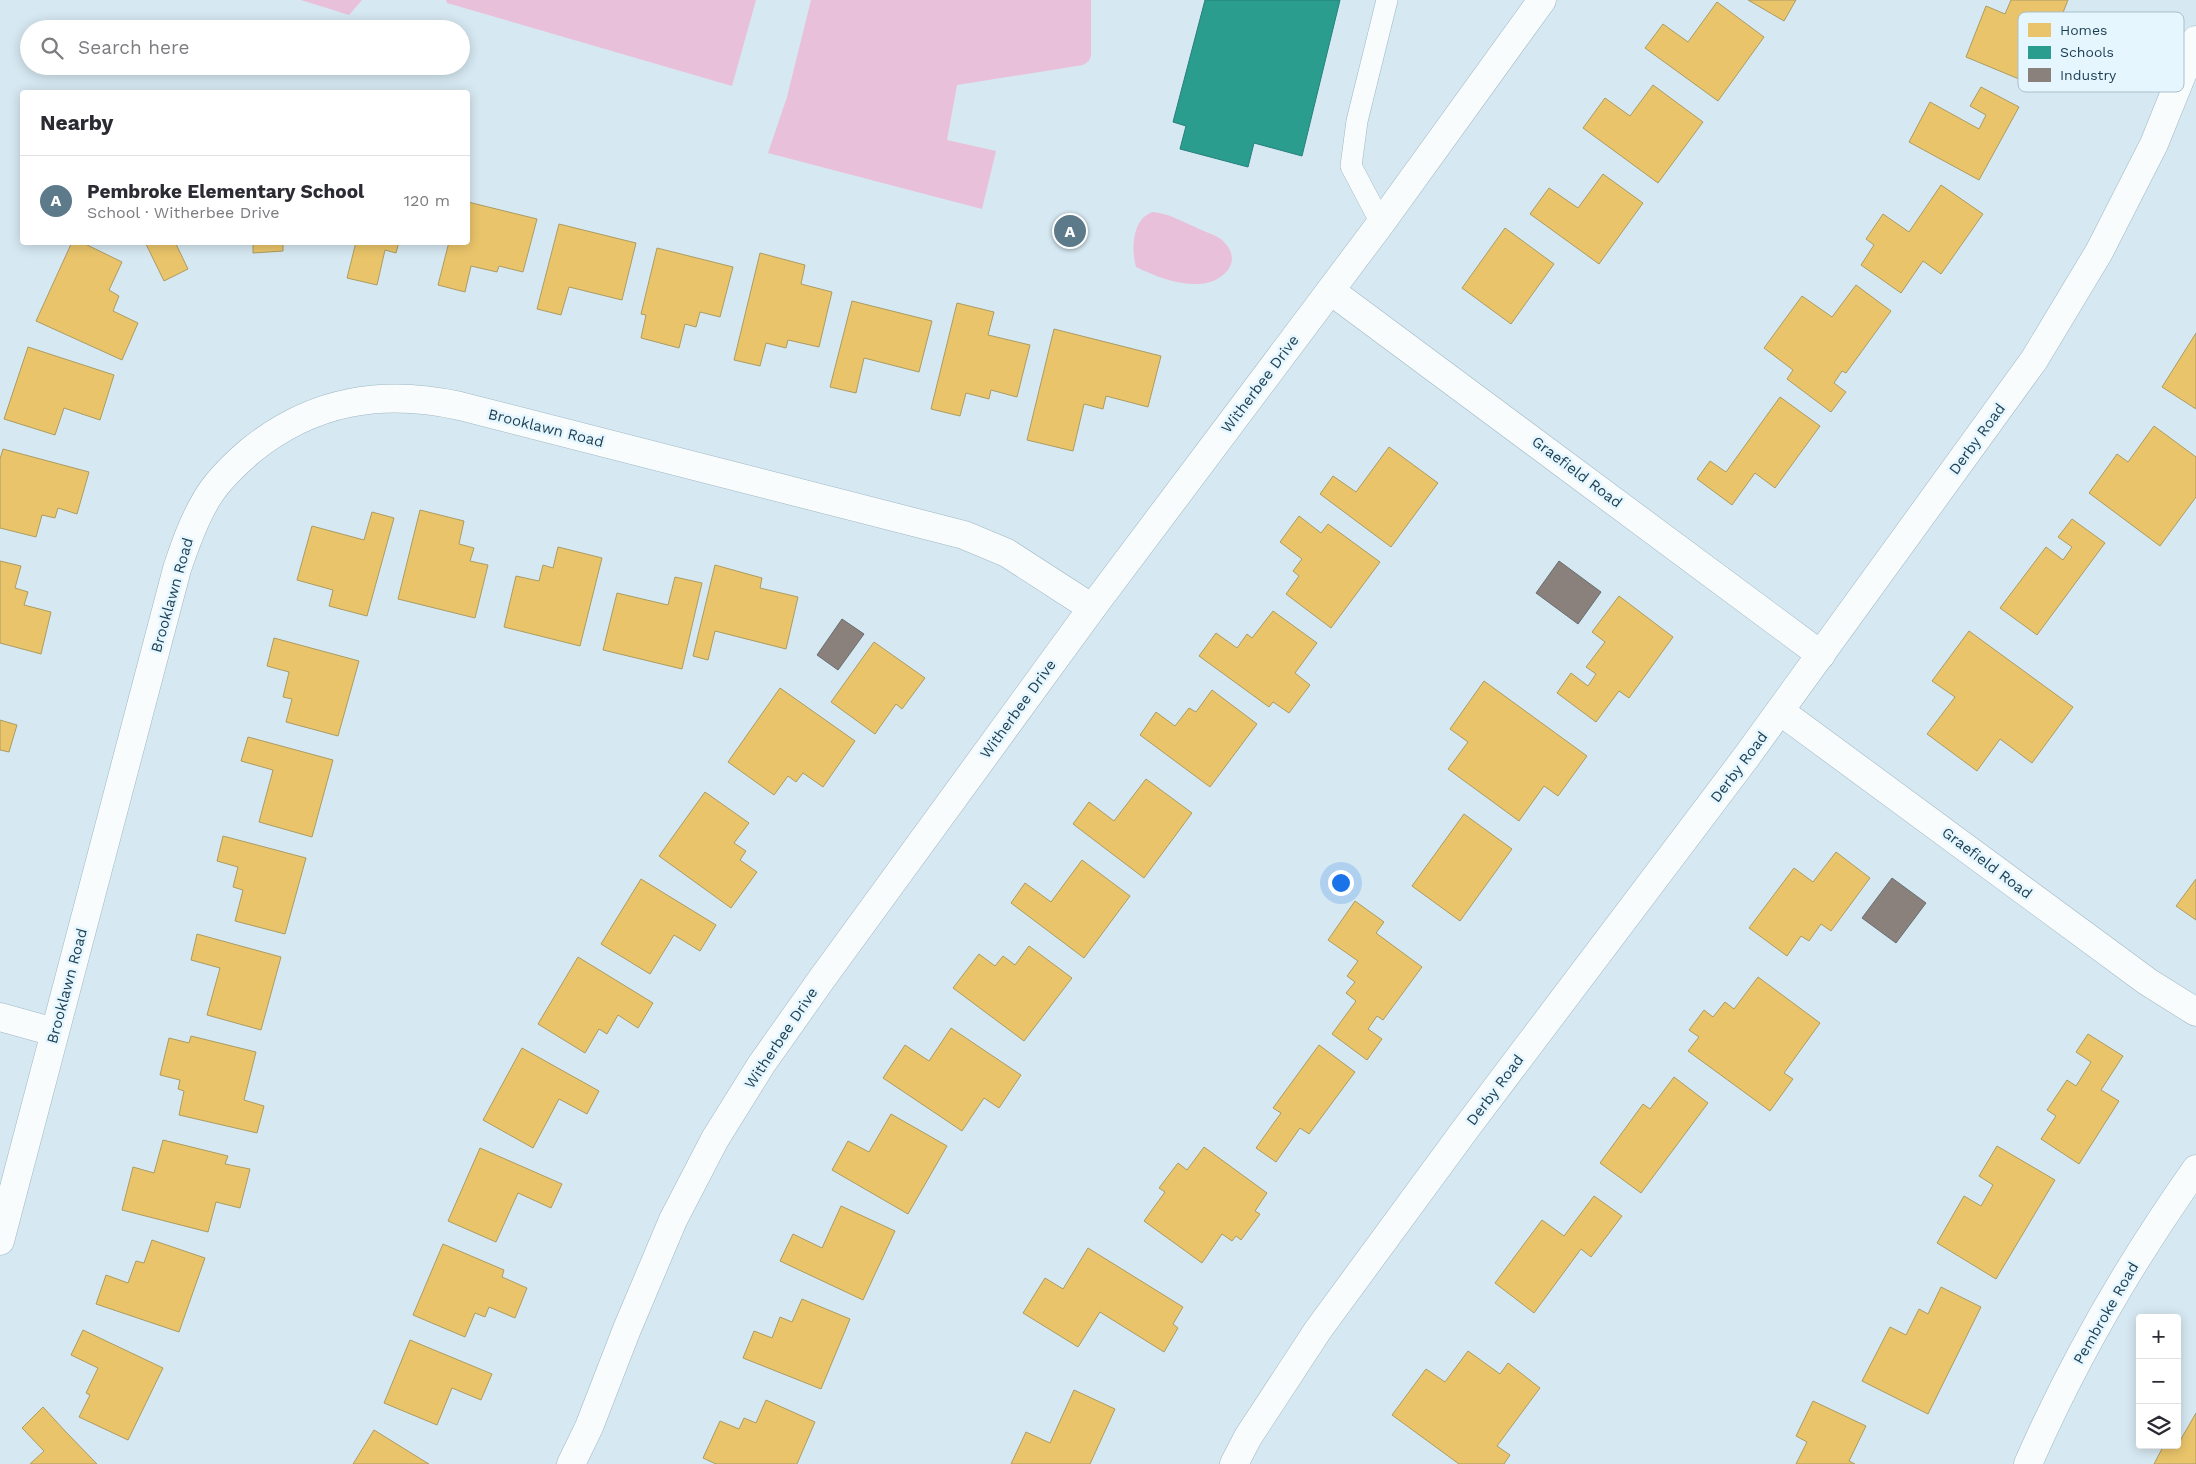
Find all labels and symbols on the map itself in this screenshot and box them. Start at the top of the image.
legend [2018,12,2184,92]
text: Homes [2060,22,2107,38]
text: Schools [2060,44,2114,60]
text: Industry [2060,67,2117,83]
pin: A [1054,212,1086,250]
street label: Witherbee Drive [1217,332,1303,436]
street label: Derby Road [1945,400,2009,478]
street label: Brooklawn Road [486,405,606,451]
street label: Graefield Road [1528,432,1626,512]
street label: Brooklawn Road [147,535,197,655]
street label: Witherbee Drive [976,656,1060,762]
street label: Derby Road [1707,728,1771,806]
street label: Graefield Road [1938,823,2036,903]
your location [1328,870,1354,896]
street label: Brooklawn Road [43,926,91,1046]
street label: Witherbee Drive [741,984,821,1092]
street label: Derby Road [1463,1051,1527,1129]
street label: Pembroke Road [2069,1259,2143,1367]

